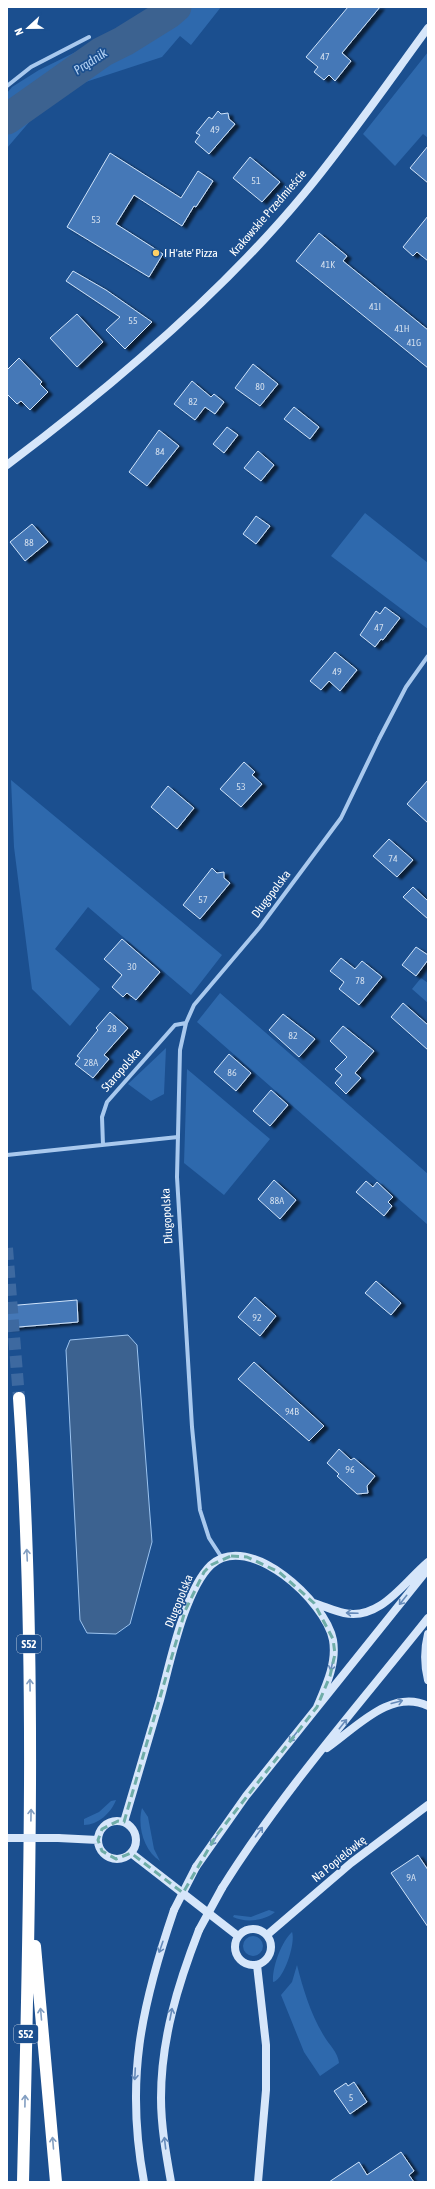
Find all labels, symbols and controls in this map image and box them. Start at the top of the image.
north arrow [8,8,48,48]
text: N [12,26,26,37]
water label: Prądnik [71,45,110,78]
house number: 47 [320,51,330,62]
house number: 49 [210,124,220,135]
street label: Krakowskie Przedmieście [227,167,309,259]
house number: 51 [251,175,261,186]
house number: 53 [91,214,101,225]
place label: I H'ate' Pizza [164,246,218,260]
marker: I H'ate' Pizza [151,248,161,258]
house number: 41K [321,259,335,270]
house number: 41I [369,301,381,312]
house number: 55 [128,315,138,326]
house number: 41H [394,323,410,334]
house number: 41G [407,337,421,348]
house number: 80 [255,381,265,392]
house number: 82 [188,396,198,407]
house number: 84 [155,446,165,457]
house number: 88 [24,537,34,548]
house number: 47 [374,622,384,633]
house number: 49 [332,666,342,677]
house number: 53 [236,781,246,792]
house number: 74 [388,853,398,864]
street label: Długopolska [249,867,293,921]
house number: 57 [198,894,208,905]
house number: 30 [127,961,137,972]
house number: 78 [355,975,365,986]
house number: 28 [107,1023,117,1034]
house number: 82 [288,1030,298,1041]
street label: Staropolska [98,1045,144,1095]
house number: 28A [84,1057,98,1068]
house number: 86 [227,1067,237,1078]
street label: Długopolska [159,1188,175,1244]
house number: 88A [270,1195,284,1206]
house number: 92 [252,1312,262,1323]
house number: 94B [285,1406,299,1417]
house number: 96 [345,1464,355,1475]
one-way arrow [23,1549,31,1562]
street label: Długopolska [162,1572,196,1630]
one-way arrow [399,1594,408,1605]
one-way arrow [346,1610,359,1617]
road number: S52 [17,1635,41,1653]
one-way arrow [328,1658,336,1671]
one-way arrow [26,1679,34,1692]
one-way arrow [390,1698,403,1705]
one-way arrow [339,1719,347,1730]
one-way arrow [288,1732,297,1742]
one-way arrow [27,1809,35,1822]
one-way arrow [255,1827,263,1838]
street label: Na Popielówkę [309,1833,369,1885]
one-way arrow [209,1834,217,1846]
house number: 9A [406,1872,416,1883]
one-way arrow [157,1941,164,1954]
one-way arrow [37,2008,44,2021]
one-way arrow [168,2008,176,2021]
road number: S52 [14,2025,38,2043]
one-way arrow [132,2067,139,2080]
house number: 5 [349,2092,354,2103]
one-way arrow [21,2095,29,2108]
one-way arrow [49,2137,56,2150]
one-way arrow [161,2137,169,2150]

